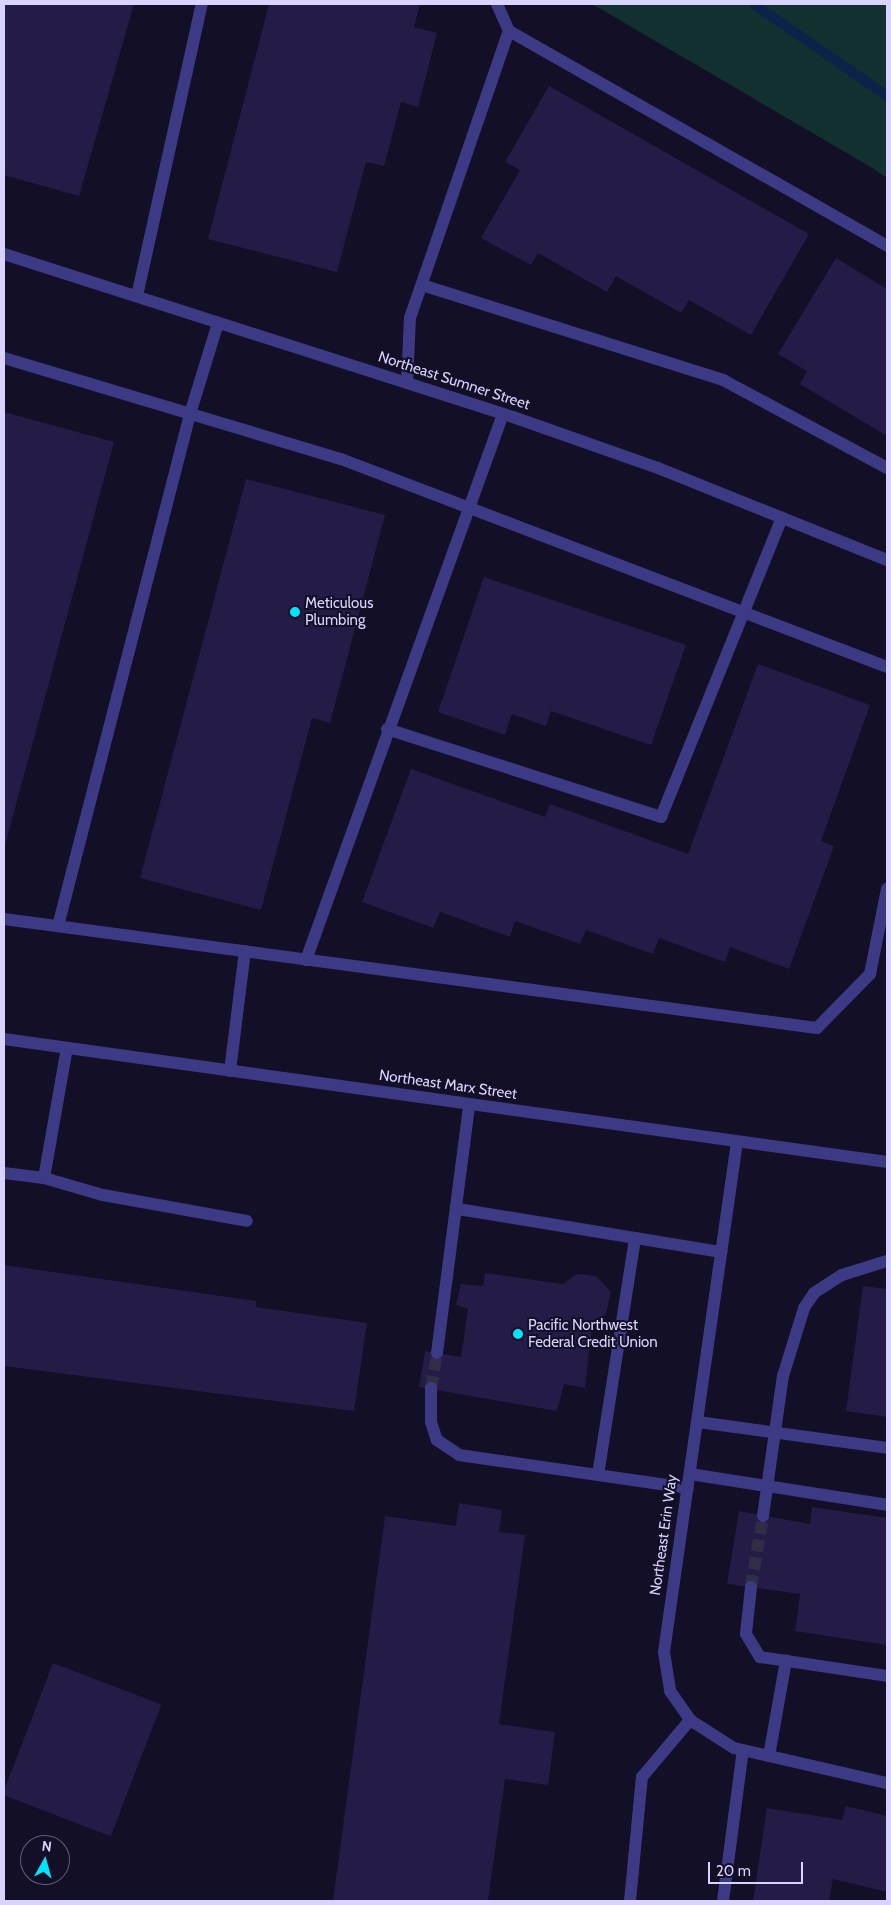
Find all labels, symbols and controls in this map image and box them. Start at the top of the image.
street label: Northeast Sumner Street [376,348,532,414]
place label: Meticulous Plumbing [305,594,373,629]
marker: Meticulous Plumbing [289,606,301,618]
street label: Northeast Marx Street [378,1066,518,1104]
place label: Pacific Northwest Federal Credit Union [528,1316,658,1351]
marker: Pacific Northwest Federal Credit Union [512,1328,524,1340]
street label: Northeast Erin Way [647,1473,681,1597]
north arrow [20,1835,70,1885]
text: N [41,1837,53,1856]
scale bar [711,1852,806,1884]
text: 20 m [716,1862,751,1880]

